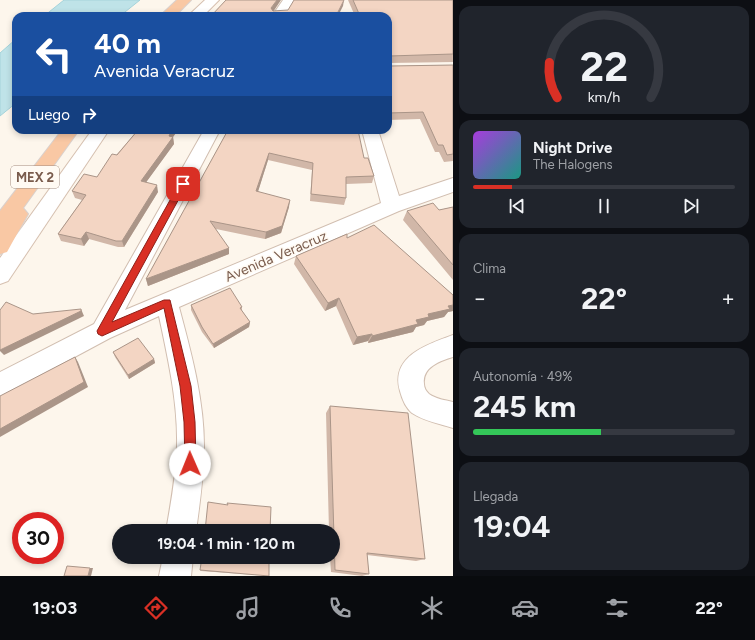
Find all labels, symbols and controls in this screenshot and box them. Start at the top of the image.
text: 40 m [94,26,161,60]
icon: left [28,28,80,80]
text: 22 [580,41,628,91]
text: Avenida Veracruz [94,60,235,82]
text: km/h [588,88,620,106]
icon: right [78,104,100,126]
text: Luego [28,106,70,124]
text: Night Drive [533,139,612,157]
text: The Halogens [533,157,613,172]
road number: MEX 2 [11,166,59,188]
pin [166,167,200,201]
icon: arrive [172,173,194,195]
icon: previous [506,195,528,217]
icon: pause [593,195,615,217]
icon: next [680,195,702,217]
street label: Avenida Veracruz [222,227,330,286]
text: Clima [473,261,506,276]
text: 22° [581,280,627,317]
text: − [473,285,487,312]
text: + [721,285,735,312]
text: Autonomía · 49% [473,369,572,384]
text: 245 km [473,388,576,425]
position arrow [169,443,211,485]
text: Llegada [473,489,518,504]
text: 19:04 [473,508,551,545]
speed limit sign: 30 [12,512,64,564]
text: 19:04 · 1 min · 120 m [157,535,295,553]
icon: directions [142,594,170,622]
icon: music [234,594,262,622]
icon: phone [326,594,354,622]
icon: climate [418,594,446,622]
icon: car [511,594,539,622]
icon: filters [603,594,631,622]
text: 19:03 [32,597,77,619]
text: 22° [695,597,723,619]

